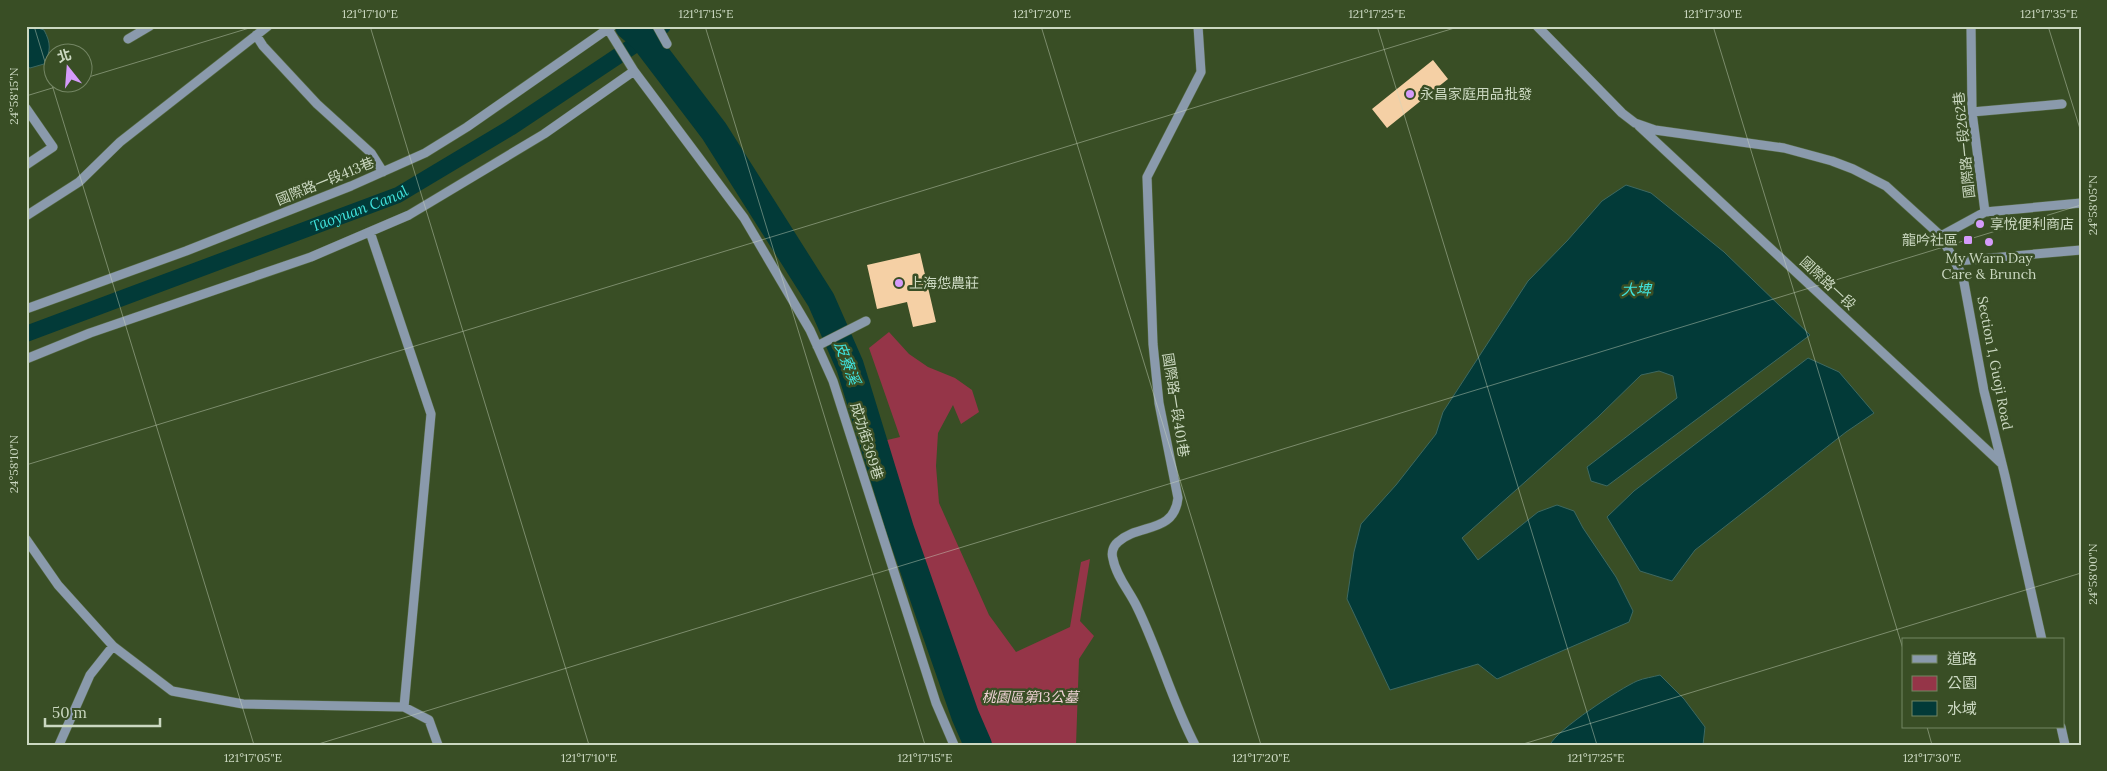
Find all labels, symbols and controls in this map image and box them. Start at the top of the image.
text: 121°17'10"E [342,6,398,21]
text: 121°17'15"E [679,6,733,21]
text: 121°17'20"E [1013,6,1071,21]
text: 121°17'25"E [1348,6,1406,21]
text: 121°17'30"E [1684,6,1742,21]
text: 121°17'35"E [2020,6,2078,21]
north arrow [42,42,92,92]
text: 北 [55,45,74,66]
text: 24°58'15"N [6,67,21,125]
place label: 永昌家庭用品批發 [1420,85,1532,103]
marker: 永昌家庭用品批發 [1404,88,1416,100]
street label: 國際路一段262巷 [1949,91,1979,199]
street label: 國際路一段413巷 [273,153,377,209]
text: 24°58'05"N [2085,175,2100,235]
water label: Taoyuan Canal [308,181,412,236]
place label: 享悅便利商店 [1990,215,2074,233]
marker: 享悅便利商店 [1974,218,1986,230]
place label: 龍吟社區 [1902,231,1958,249]
marker: 龍吟社區 [1962,234,1974,246]
marker: My Warn Day Care & Brunch [1983,236,1995,248]
place label: My Warn Day Care & Brunch [1941,249,2037,283]
street label: 國際路一段 [1796,253,1860,313]
place label: 上海怹農莊 [909,274,979,292]
marker: 上海怹農莊 [893,277,905,289]
water label: 大埤 [1621,280,1653,299]
street label: Section 1, Guoji Road [1973,295,2017,431]
water label: 皮寮溪 [831,338,865,389]
street label: 國際路一段401巷 [1159,352,1193,458]
street label: 成功街369巷 [847,400,887,482]
text: 24°58'10"N [6,435,21,493]
text: 24°58'00"N [2085,543,2100,605]
legend [1902,638,2064,728]
text: 道路 [1947,649,1977,668]
text: 公園 [1947,673,1977,692]
park label: 桃園區第13公墓 [982,688,1080,706]
scale bar [45,696,160,728]
text: 水域 [1947,699,1977,718]
text: 50 m [52,703,87,722]
text: 121°17'05"E [224,750,282,765]
text: 121°17'10"E [561,750,617,765]
text: 121°17'15"E [898,750,952,765]
text: 121°17'20"E [1232,750,1290,765]
text: 121°17'25"E [1567,750,1625,765]
text: 121°17'30"E [1903,750,1961,765]

